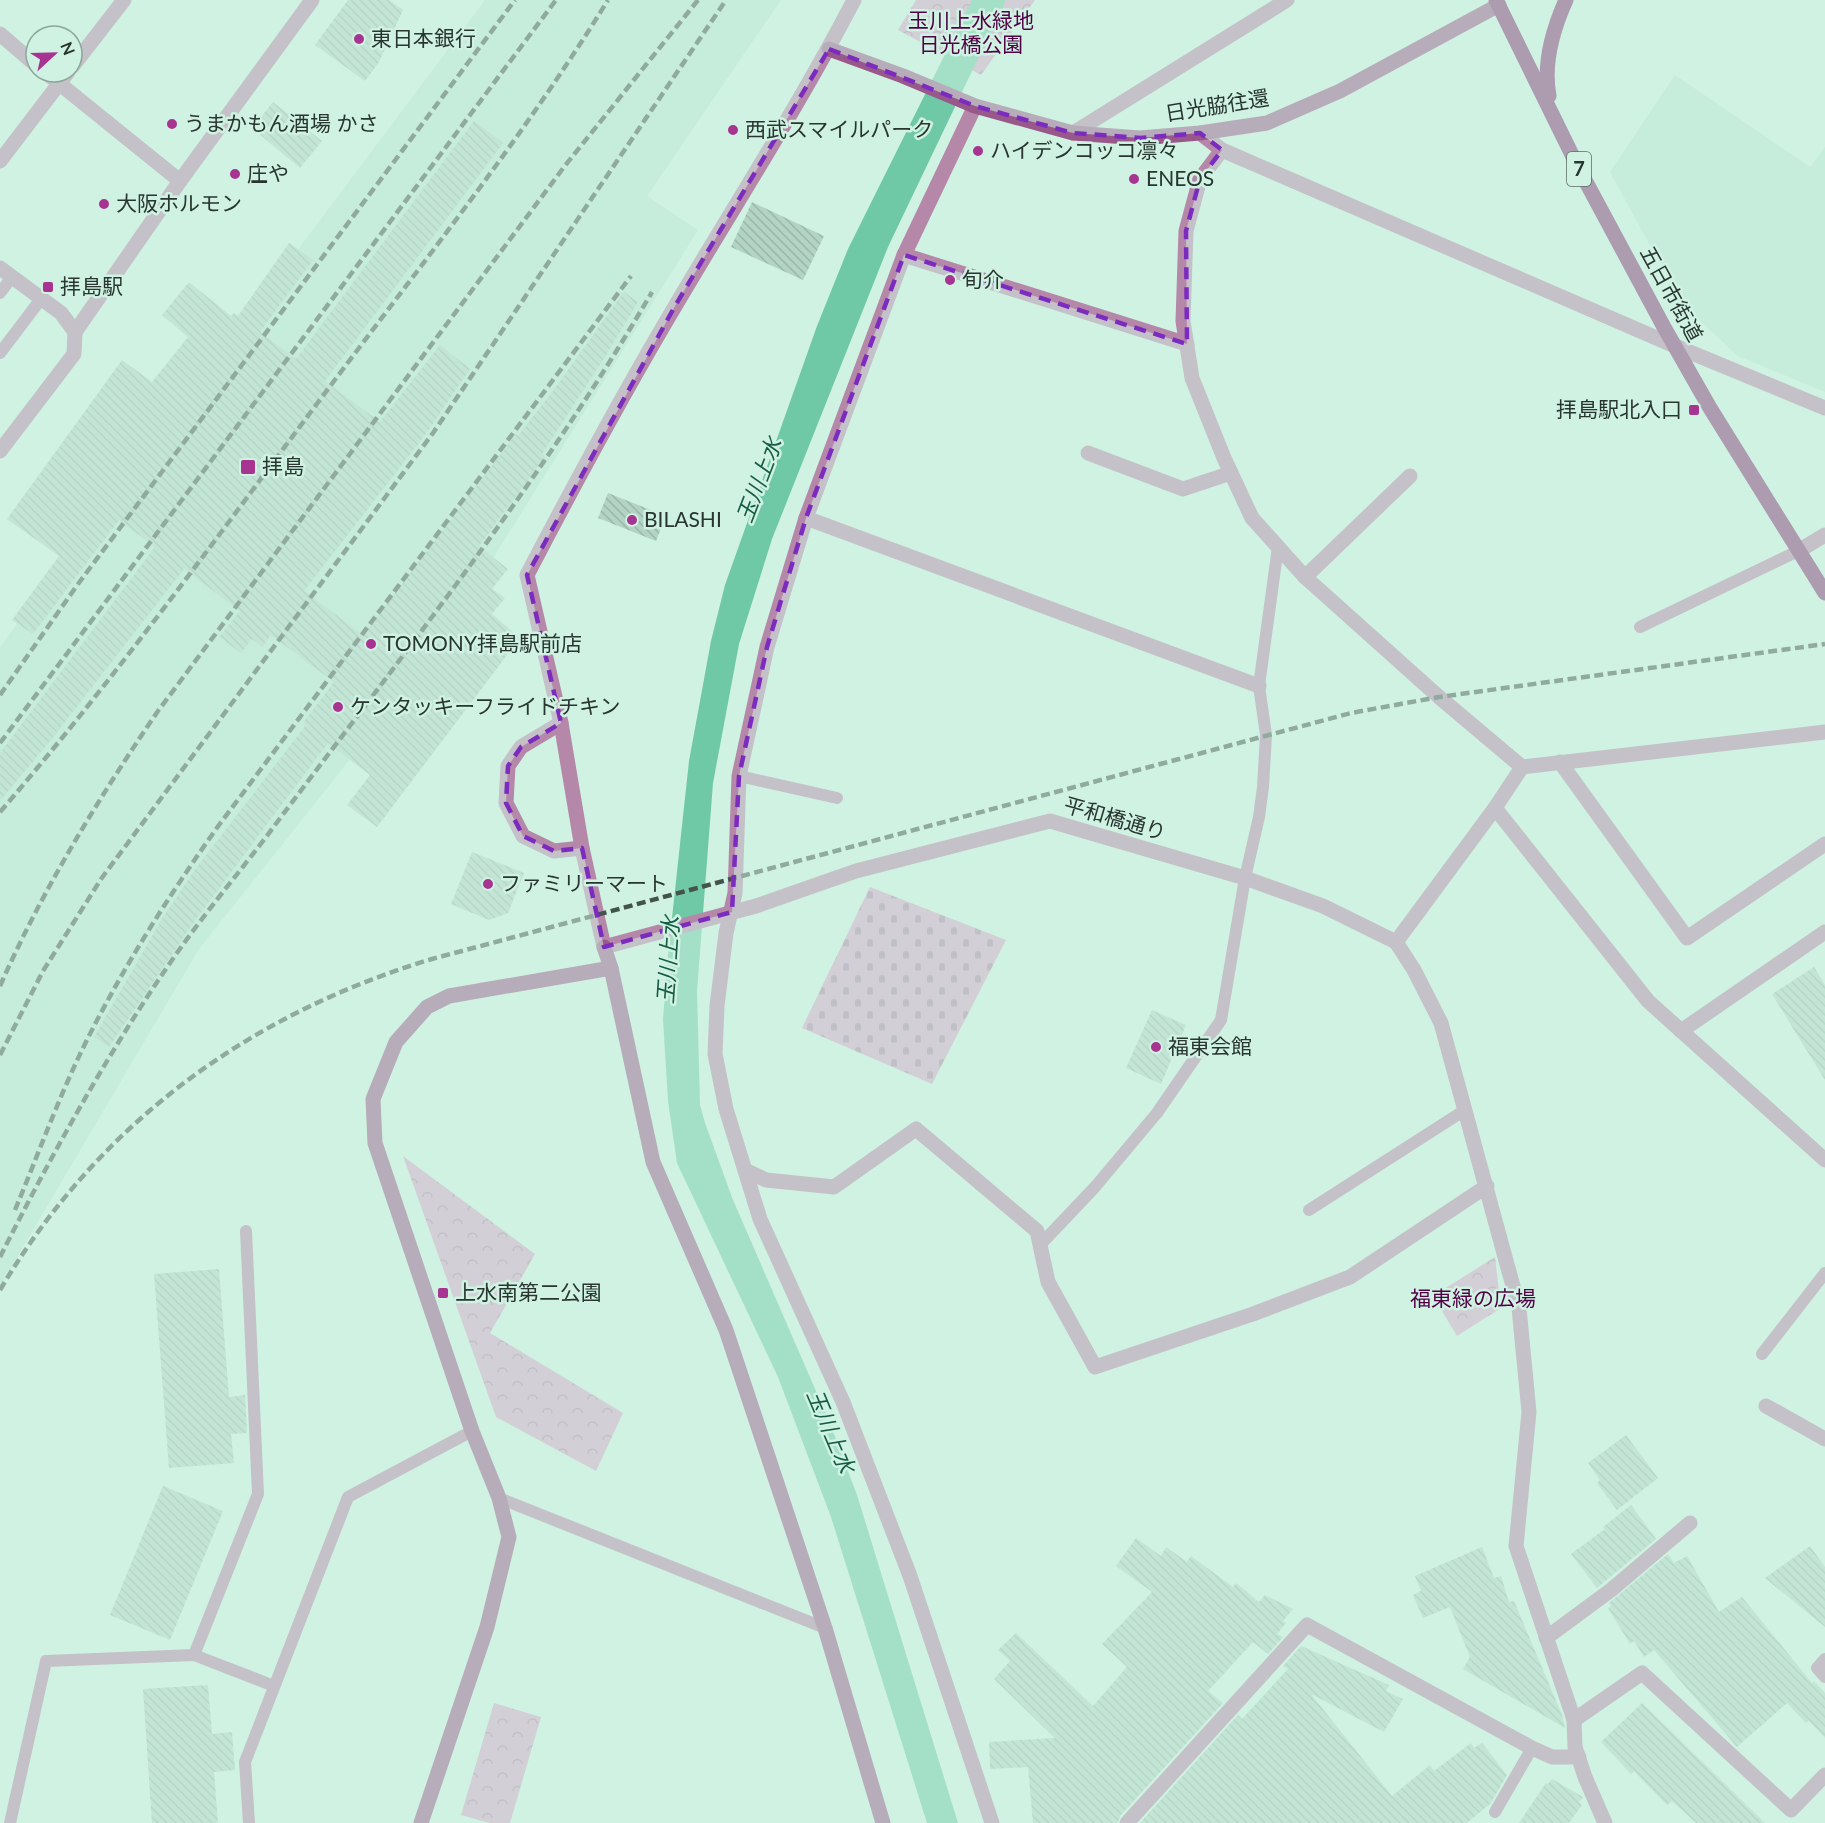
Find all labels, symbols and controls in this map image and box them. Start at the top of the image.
park label: 玉川上水緑地 日光橋公園 [908,7,1034,56]
north arrow [24,24,84,84]
place label: 東日本銀行 [371,25,476,50]
marker: 東日本銀行 [352,32,366,46]
text: N [57,39,79,57]
street label: 日光脇往還 [1163,84,1271,125]
place label: うまかもん酒場 かさ [184,110,378,135]
place label: 西武スマイルパーク [745,116,933,141]
marker: うまかもん酒場 かさ [165,117,179,131]
marker: 西武スマイルパーク [726,123,740,137]
place label: ハイデンコッコ凛々 [990,137,1179,162]
marker: ハイデンコッコ凛々 [971,144,985,158]
road number: 7 [1567,152,1591,186]
place label: 庄や [247,160,289,185]
place label: ENEOS [1146,165,1214,190]
marker: 庄や [228,167,242,181]
marker: ENEOS [1127,172,1141,186]
place label: 大阪ホルモン [116,190,242,215]
marker: 大阪ホルモン [97,197,111,211]
street label: 五日市街道 [1636,241,1709,345]
place label: 旬介 [962,266,1004,291]
place label: 拝島駅 [60,273,123,298]
marker: 旬介 [943,273,957,287]
marker: 拝島駅 [41,280,55,294]
place label: 拝島駅北入口 [1556,396,1682,421]
marker: 拝島駅北入口 [1687,403,1701,417]
water label: 玉川上水 [730,432,788,526]
place label: 拝島 [262,453,304,478]
marker: 拝島 [239,458,257,476]
place label: BILASHI [644,506,722,531]
marker: BILASHI [625,513,639,527]
place label: TOMONY拝島駅前店 [383,630,582,655]
marker: TOMONY拝島駅前店 [364,637,378,651]
place label: ケンタッキーフライドチキン [350,693,620,718]
marker: ケンタッキーフライドチキン [331,700,345,714]
street label: 平和橋通り [1062,791,1169,844]
place label: ファミリーマート [500,870,668,895]
marker: ファミリーマート [481,877,495,891]
water label: 玉川上水 [651,913,684,1005]
place label: 福東会館 [1168,1033,1252,1058]
marker: 福東会館 [1149,1040,1163,1054]
place label: 上水南第二公園 [455,1279,602,1304]
park label: 福東緑の広場 [1410,1285,1536,1310]
marker: 上水南第二公園 [436,1286,450,1300]
water label: 玉川上水 [802,1385,862,1478]

